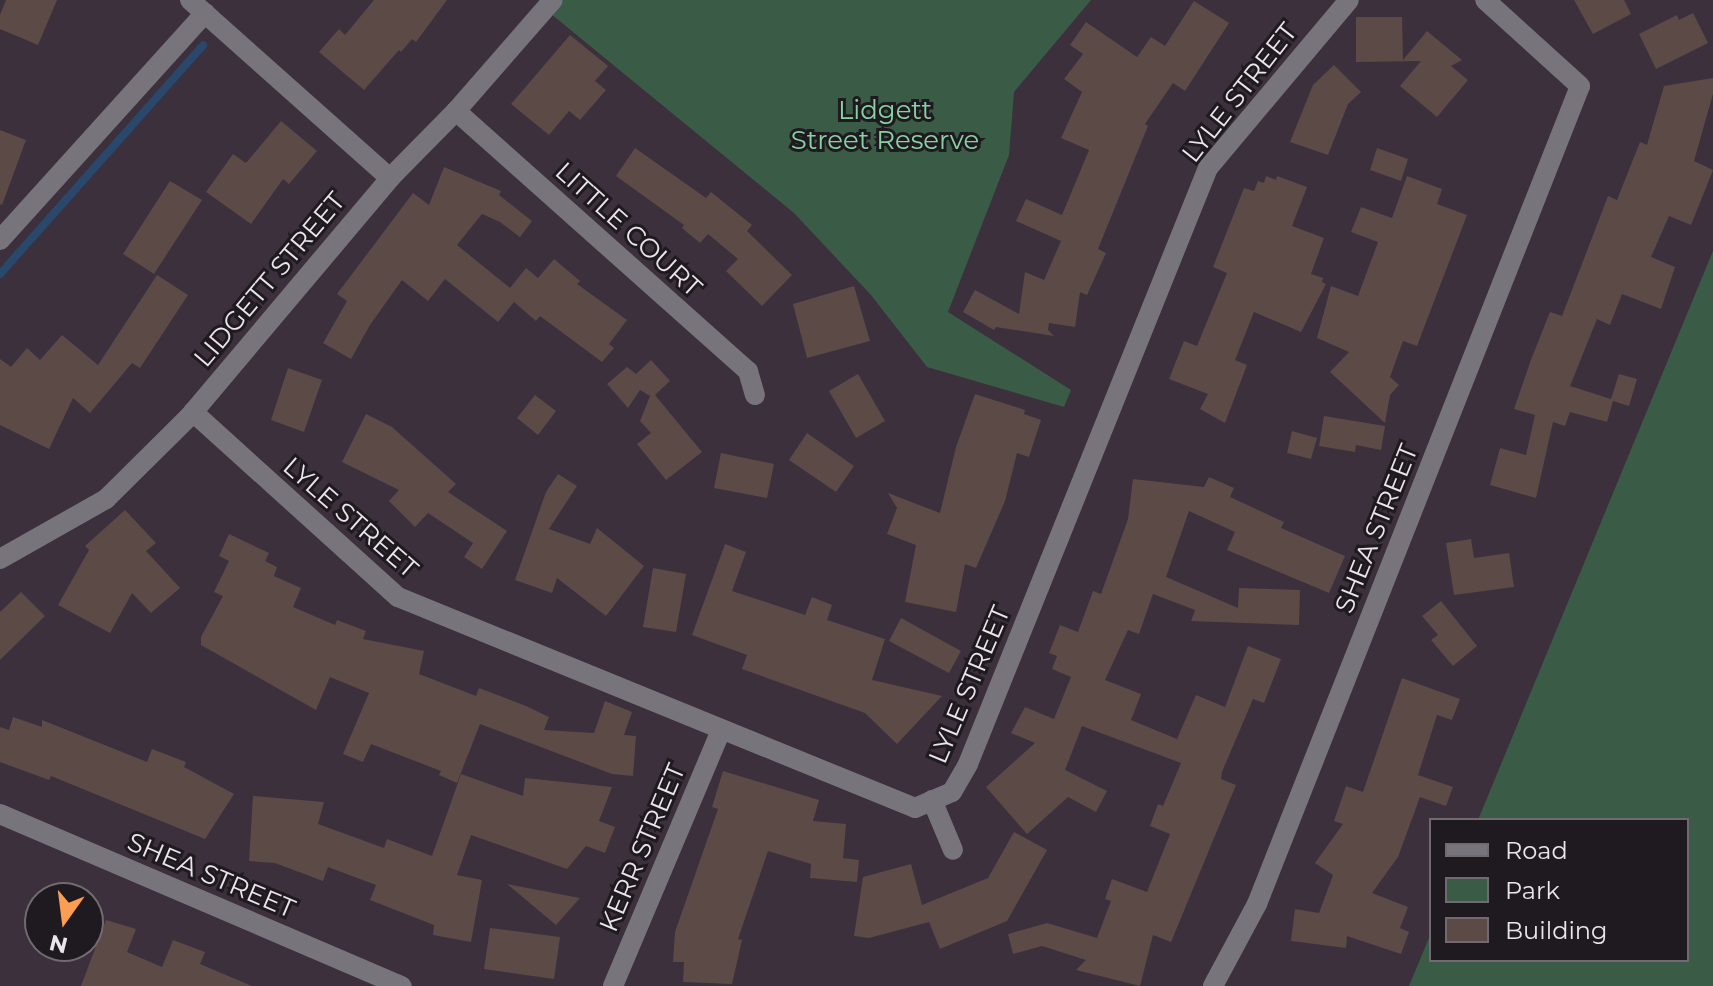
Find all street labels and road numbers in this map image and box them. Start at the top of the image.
street label: LYLE STREET [1176,17,1304,169]
street label: LITTLE COURT [548,156,708,304]
street label: LIDGETT STREET [188,186,352,374]
street label: SHEA STREET [1329,440,1425,618]
street label: LYLE STREET [276,451,424,585]
street label: LYLE STREET [923,601,1017,769]
street label: KERR STREET [594,759,692,937]
street label: SHEA STREET [122,827,300,925]

